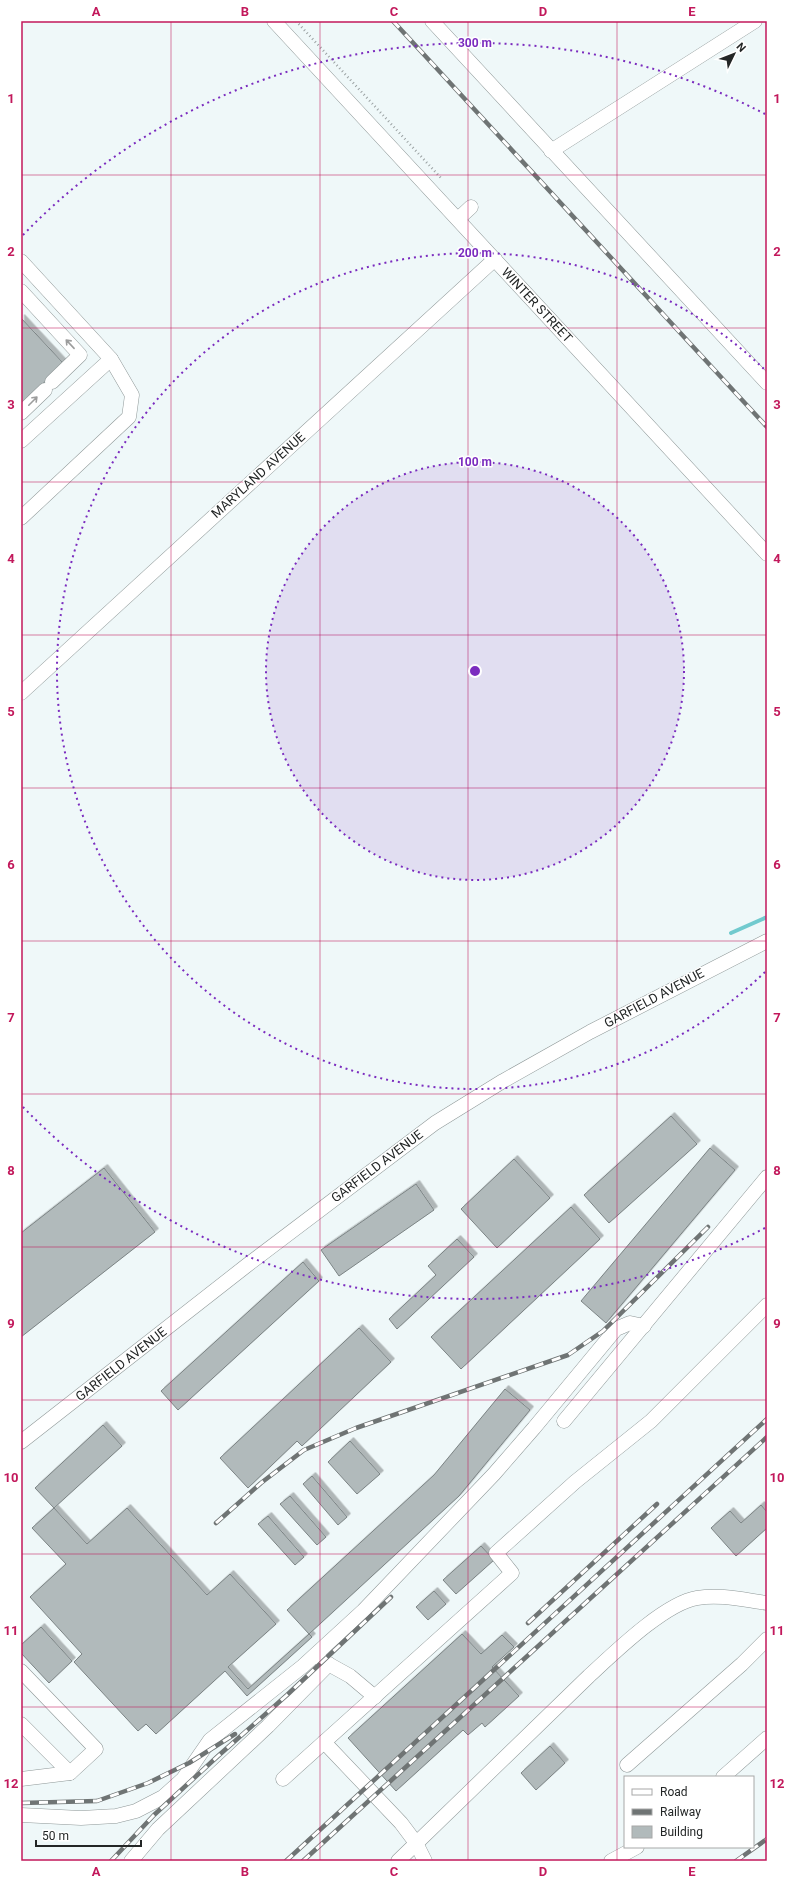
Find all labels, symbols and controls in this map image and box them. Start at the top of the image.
text: A [92,4,101,19]
text: B [241,4,249,19]
text: C [390,4,399,19]
text: D [539,4,547,19]
text: E [688,4,696,19]
north arrow [714,34,754,74]
text: 300 m [458,36,492,50]
text: N [734,40,749,55]
text: 1 [7,91,15,106]
text: 1 [773,91,781,106]
text: 2 [7,244,15,259]
text: 2 [773,244,781,259]
text: 200 m [458,246,492,260]
street label: WINTER STREET [499,265,576,346]
one-way arrow [65,339,75,349]
text: 3 [7,397,15,412]
one-way arrow [28,397,38,406]
text: 3 [773,397,781,412]
street label: MARYLAND AVENUE [208,429,308,521]
text: 100 m [458,455,492,469]
text: 4 [7,551,15,566]
text: 4 [773,551,781,566]
centre of rings [468,664,482,678]
text: 5 [7,704,15,719]
text: 5 [773,704,781,719]
text: 6 [7,857,15,872]
text: 6 [773,857,781,872]
street label: GARFIELD AVENUE [602,965,706,1031]
text: 7 [7,1010,15,1025]
text: 7 [773,1010,781,1025]
street label: GARFIELD AVENUE [328,1127,426,1205]
text: 8 [7,1163,15,1178]
text: 8 [773,1163,781,1178]
text: 9 [7,1316,15,1331]
text: 9 [773,1316,781,1331]
street label: GARFIELD AVENUE [73,1324,169,1404]
text: 10 [4,1470,18,1485]
text: 10 [770,1470,784,1485]
text: 11 [4,1623,18,1638]
text: 11 [770,1623,784,1638]
text: 12 [4,1776,18,1791]
legend [624,1776,754,1848]
text: 12 [770,1776,784,1791]
text: Road [660,1785,688,1799]
text: Railway [660,1805,701,1819]
scale bar [36,1822,141,1848]
text: Building [660,1825,703,1839]
text: 50 m [42,1829,69,1843]
text: A [92,1864,101,1879]
text: B [241,1864,249,1879]
text: C [390,1864,399,1879]
text: D [539,1864,547,1879]
text: E [688,1864,696,1879]

